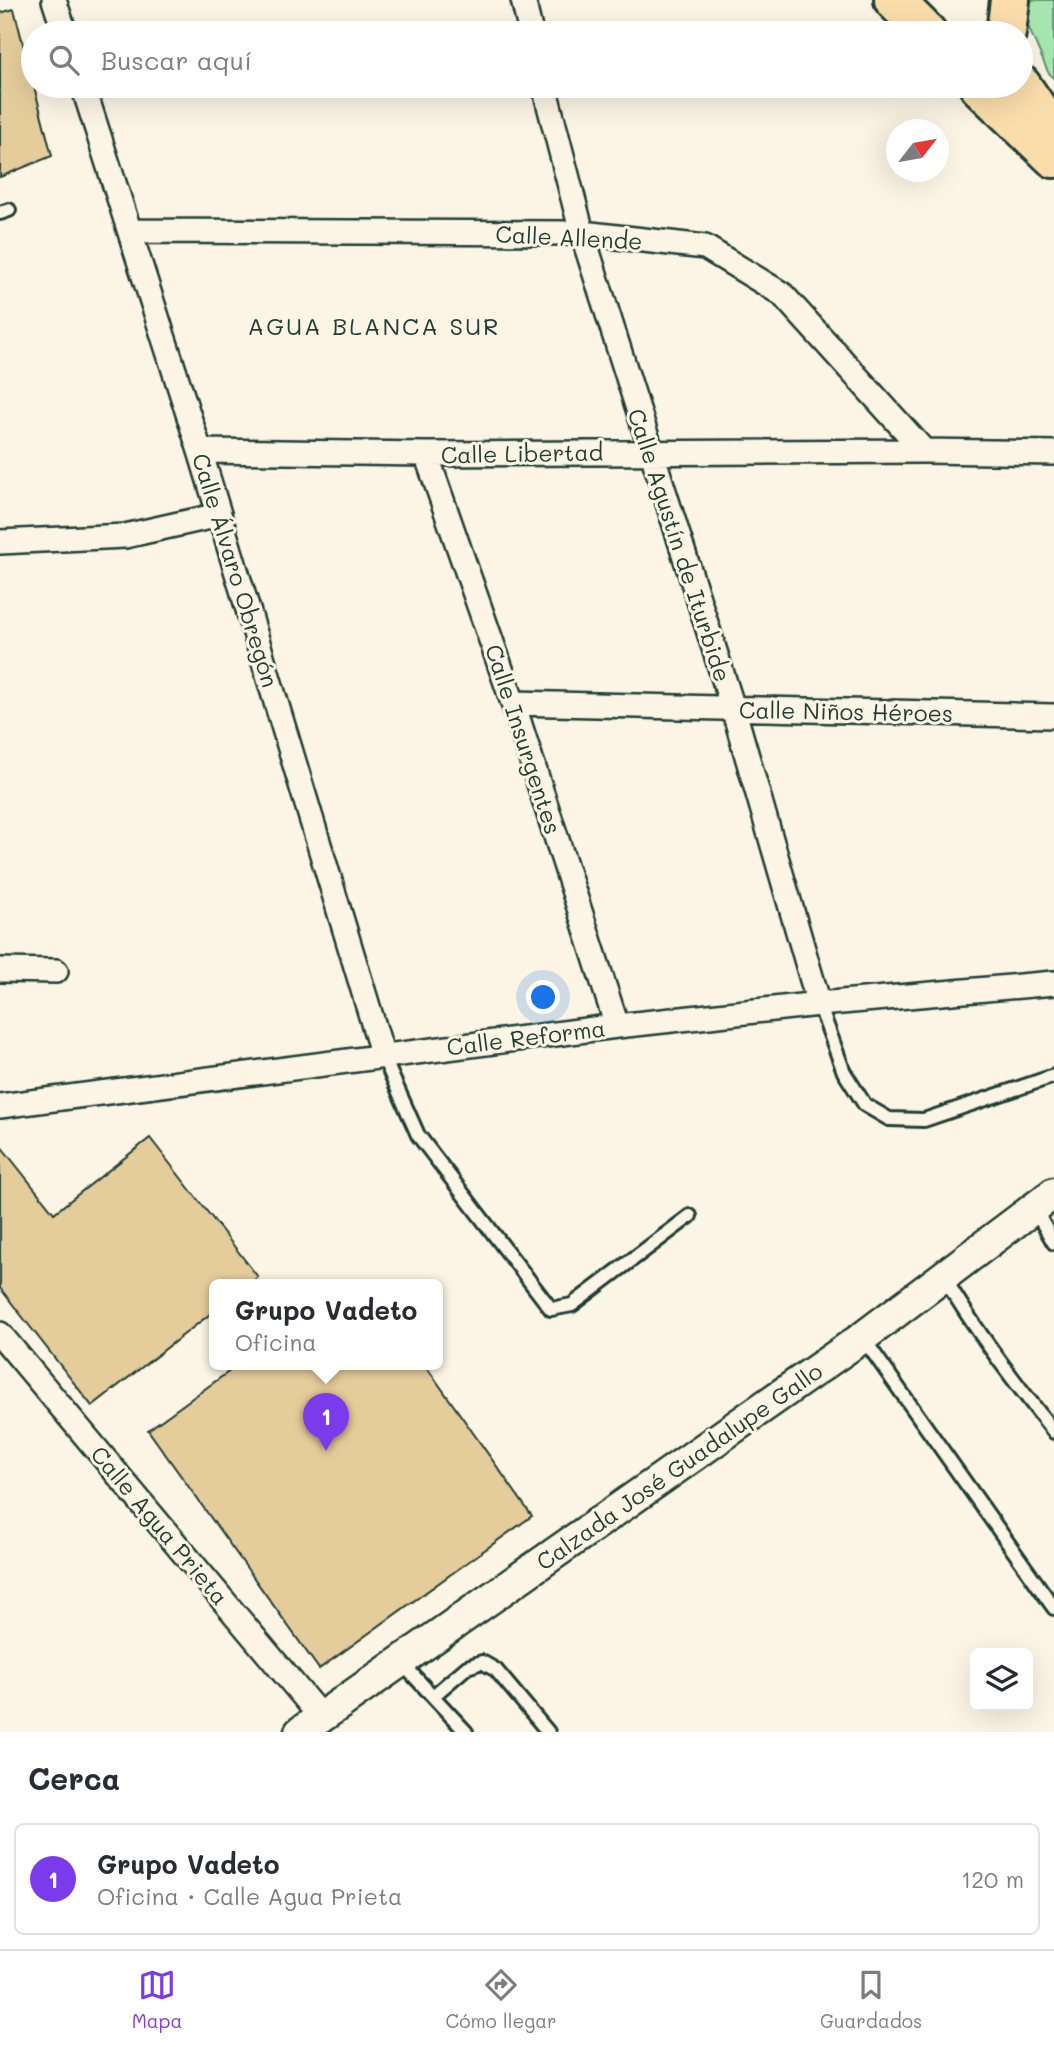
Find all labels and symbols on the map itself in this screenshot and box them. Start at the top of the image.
north arrow [886,119,949,182]
street label: Calle Allende [495,218,643,256]
district label: AGUA BLANCA SUR [248,310,500,341]
street label: Calle Agustín de Iturbide [622,405,738,685]
street label: Calle Libertad [441,437,603,469]
street label: Calle Álvaro Obregón [186,449,286,691]
street label: Calle Insurgentes [479,640,569,838]
street label: Calle Niños Héroes [739,694,953,728]
your location [526,980,560,1014]
street label: Calle Reforma [445,1012,607,1062]
street label: Calzada José Guadalupe Gallo [530,1355,828,1577]
pin: 1 [303,1393,349,1451]
street label: Calle Agua Prieta [85,1439,235,1611]

